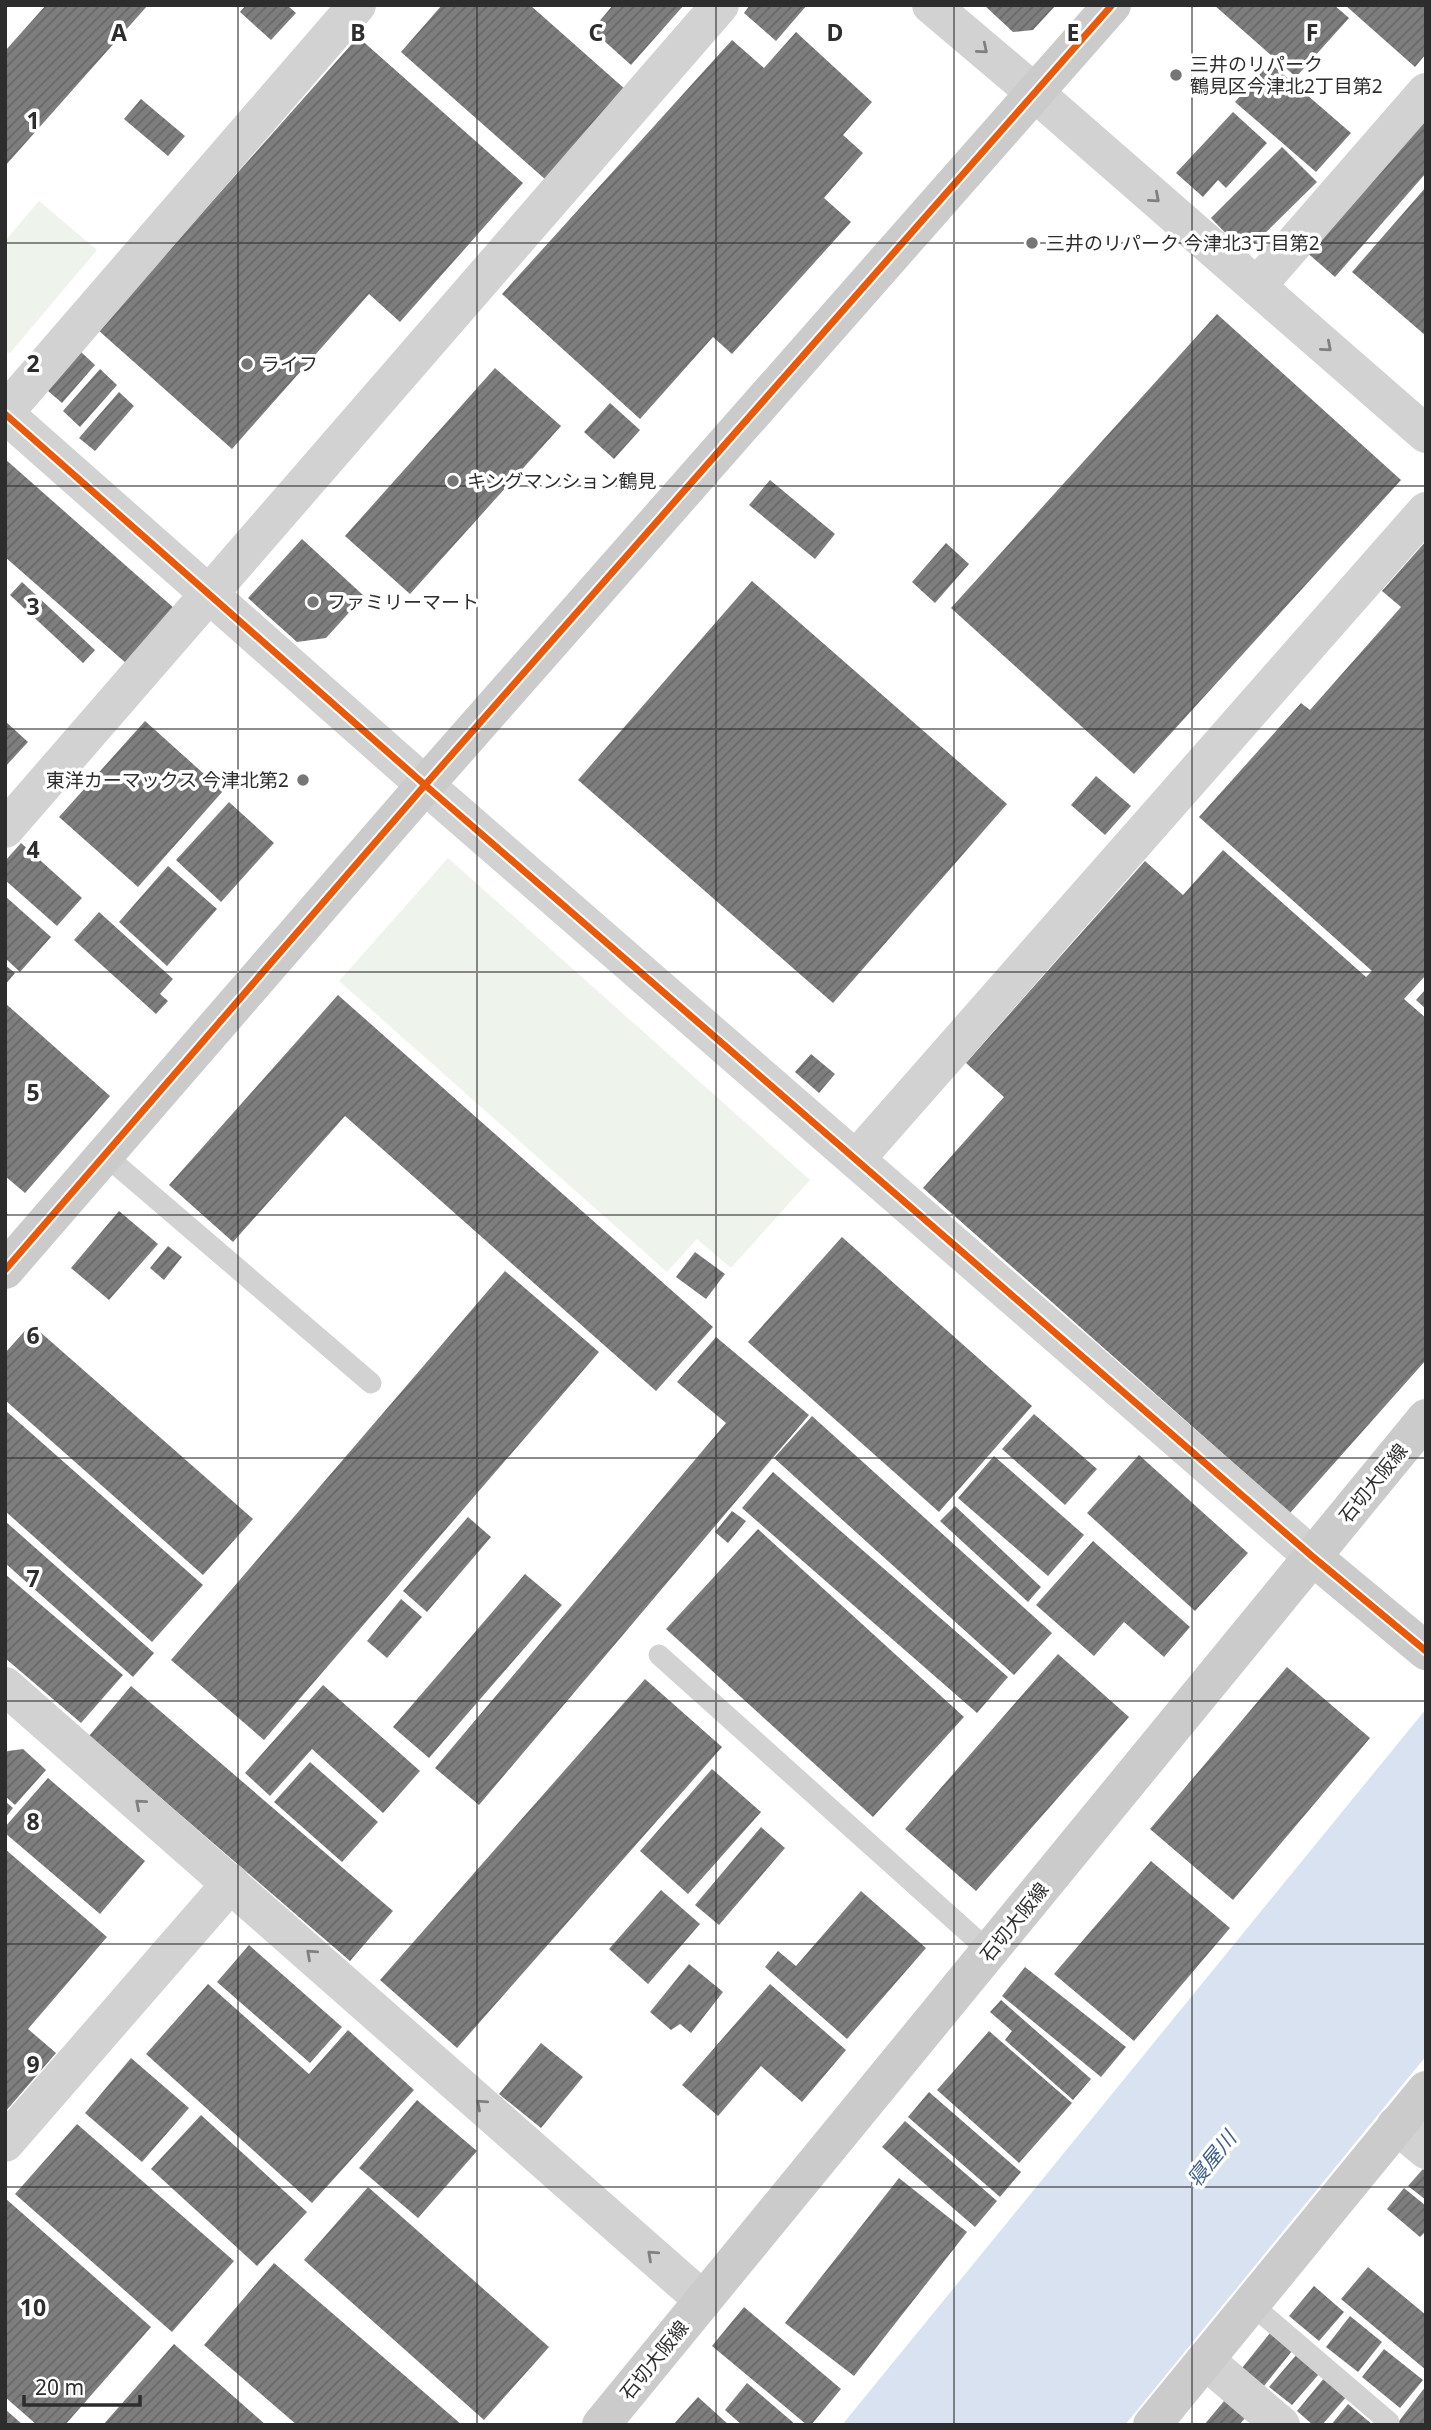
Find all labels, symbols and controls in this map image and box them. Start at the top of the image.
text: A [111,16,127,48]
text: B [350,16,366,48]
text: C [589,16,604,48]
text: D [827,16,843,48]
text: E [1067,16,1079,48]
text: F [1306,16,1318,48]
one-way arrow [975,41,988,53]
place label: 三井のリパーク 鶴見区今津北2丁目第2 [1190,51,1383,99]
marker: 三井のリパーク 鶴見区今津北2丁目第2 [1168,67,1184,83]
text: 1 [26,104,40,136]
one-way arrow [1147,190,1160,202]
place label: 三井のリパーク 今津北3丁目第2 [1046,230,1320,256]
marker: 三井のリパーク 今津北3丁目第2 [1024,235,1040,251]
one-way arrow [1319,339,1332,351]
text: 2 [26,347,40,379]
place label: ライフ [261,351,318,377]
marker: ライフ [239,356,255,372]
place label: キングマンション鶴見 [467,468,656,494]
marker: キングマンション鶴見 [445,473,461,489]
place label: ファミリーマート [327,589,479,615]
text: 3 [26,590,40,622]
marker: ファミリーマート [305,594,321,610]
place label: 東洋カーマックス 今津北第2 [46,767,289,793]
marker: 東洋カーマックス 今津北第2 [295,772,311,788]
text: 4 [26,833,40,865]
text: 5 [26,1076,40,1108]
text: 6 [26,1319,40,1351]
street label: 石切大阪線 [1333,1438,1413,1528]
text: 7 [26,1562,40,1594]
one-way arrow [135,1800,148,1812]
text: 8 [26,1805,40,1837]
street label: 石切大阪線 [974,1877,1054,1967]
one-way arrow [306,1950,319,1962]
text: 9 [26,2048,40,2080]
one-way arrow [476,2100,489,2113]
water label: 寝屋川 [1181,2124,1243,2192]
one-way arrow [647,2251,660,2263]
text: 10 [20,2291,46,2323]
street label: 石切大阪線 [614,2315,694,2405]
scale bar [24,2364,140,2408]
text: 20 m [35,2373,84,2401]

